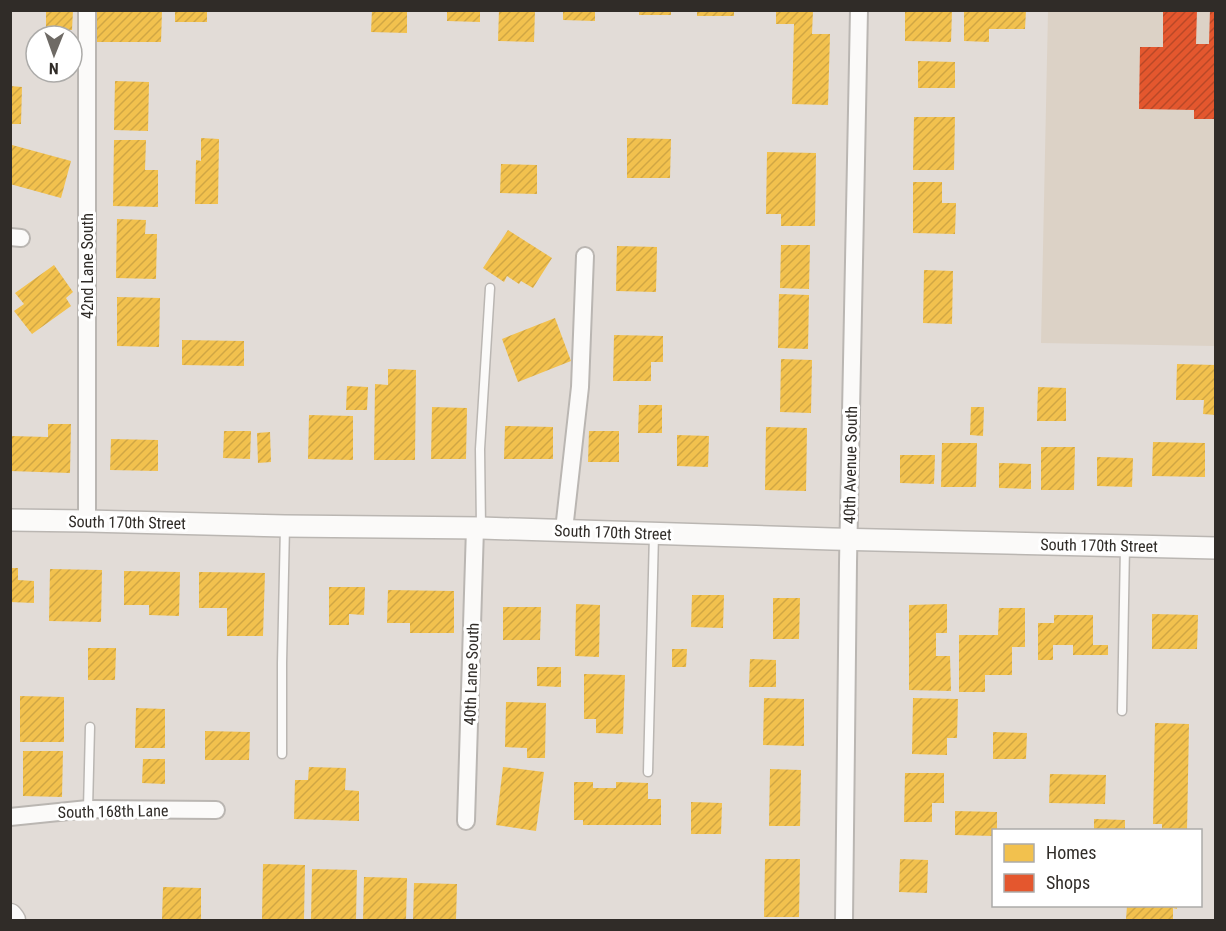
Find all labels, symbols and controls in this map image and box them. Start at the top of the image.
north arrow [24,24,84,84]
text: N [49,59,59,78]
street label: 42nd Lane South [78,213,97,319]
street label: 40th Avenue South [840,406,861,524]
street label: South 170th Street [68,512,186,533]
street label: South 170th Street [554,521,672,544]
street label: South 170th Street [1040,535,1158,556]
street label: 40th Lane South [460,622,483,726]
street label: South 168th Lane [58,801,168,822]
legend [992,829,1202,907]
text: Homes [1046,842,1096,863]
text: Shops [1046,872,1090,893]

